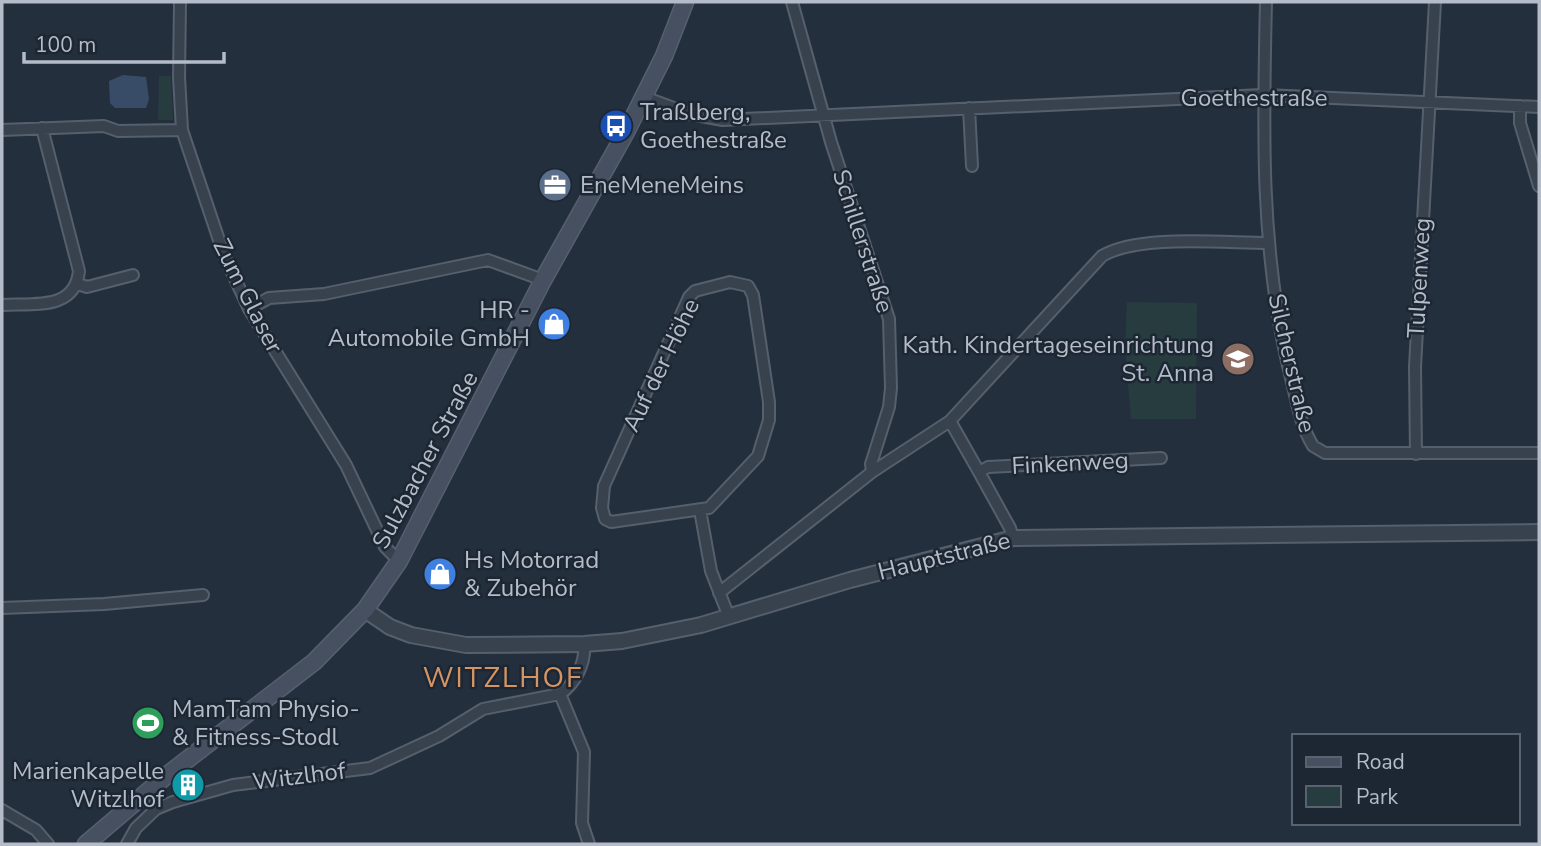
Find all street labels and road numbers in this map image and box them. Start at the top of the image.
street label: Goethestraße [1181,82,1327,114]
street label: Schillerstraße [825,165,901,317]
street label: Tulpenweg [1400,217,1438,339]
street label: Zum Glaser [206,233,291,359]
street label: Silcherstraße [1260,290,1324,436]
street label: Auf der Höhe [615,293,707,437]
street label: Sulzbacher Straße [365,365,485,555]
street label: Finkenweg [1011,444,1129,482]
street label: Hauptstraße [875,524,1013,588]
street label: Witzlhof [251,754,348,798]

